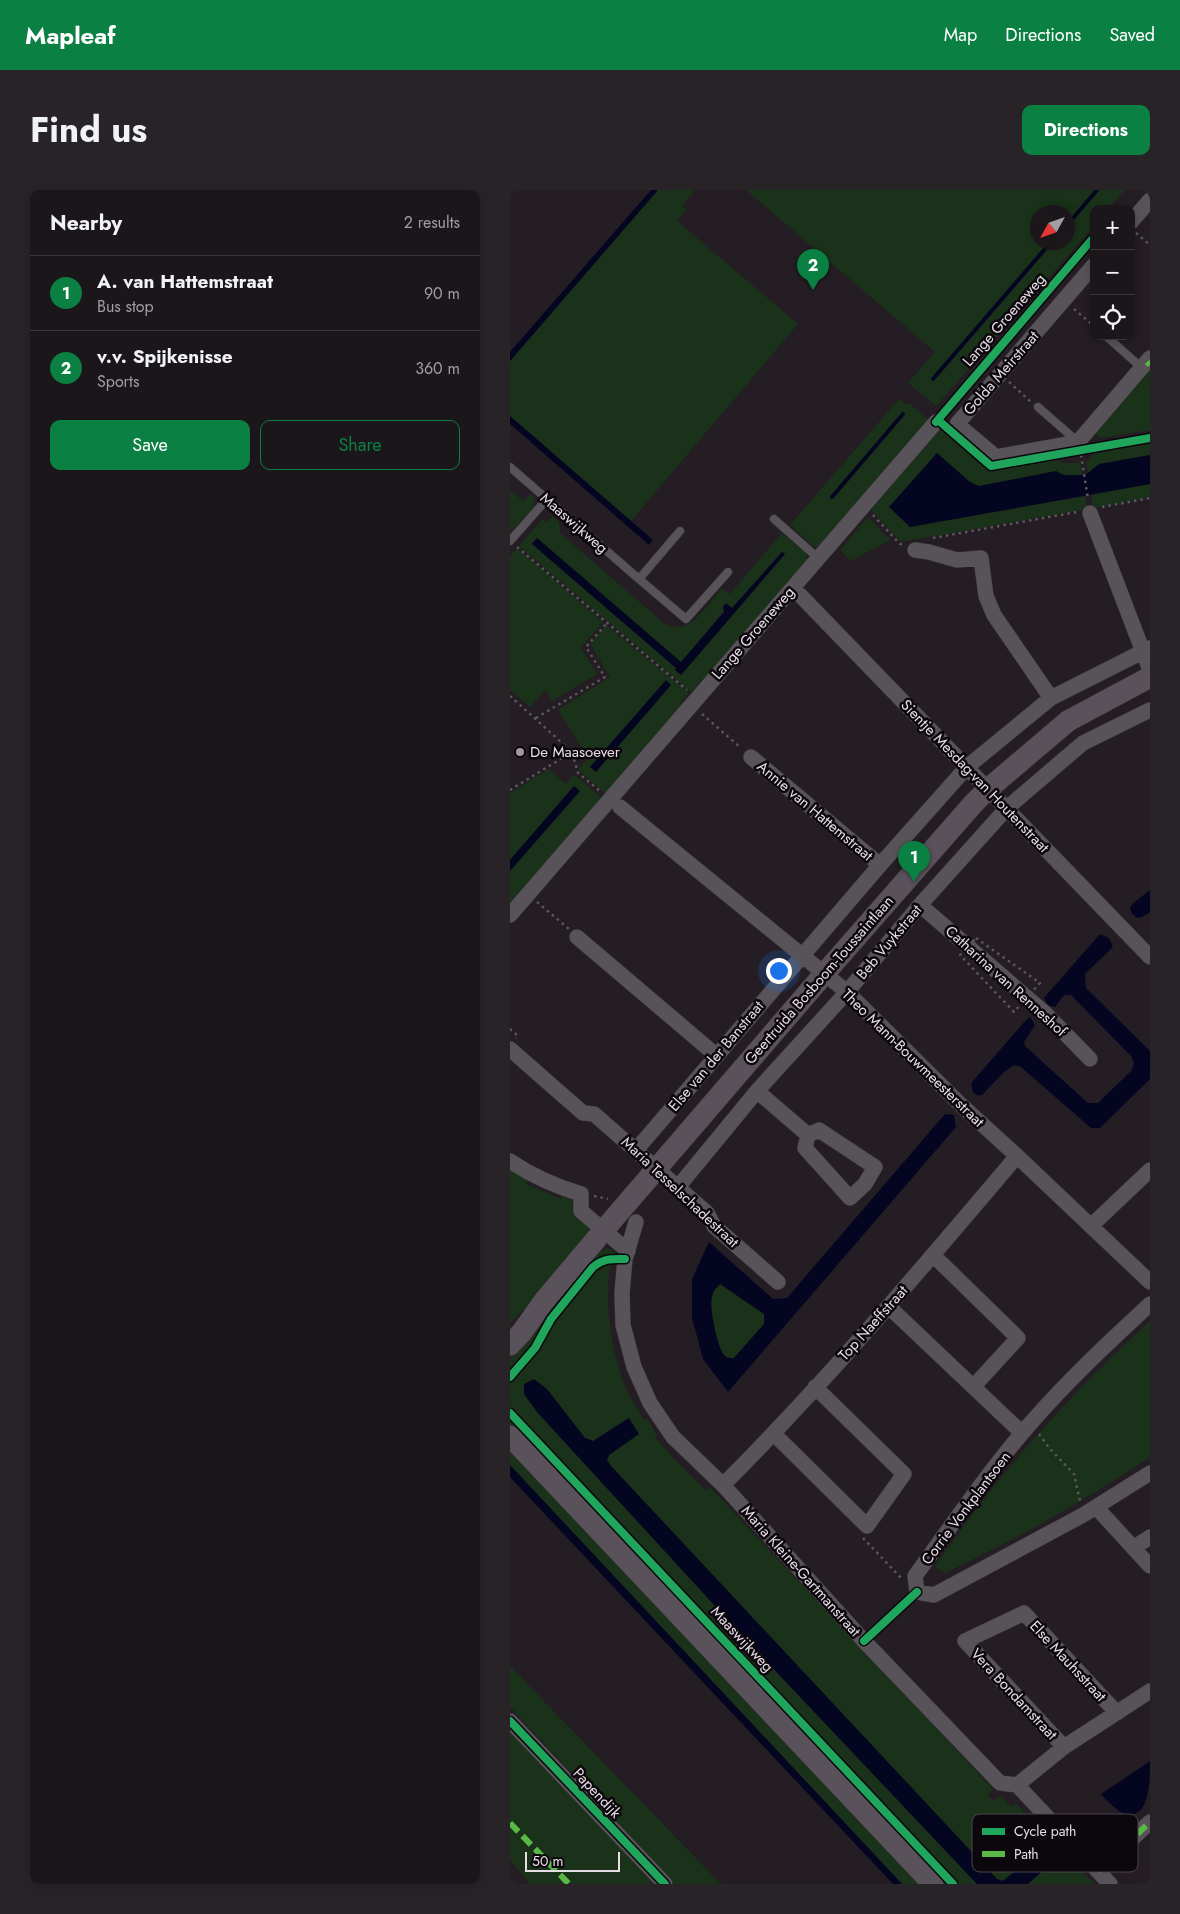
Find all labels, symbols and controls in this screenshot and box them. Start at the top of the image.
text: Mapleaf [25,18,116,53]
text: Map [944,22,977,48]
text: Directions [1005,22,1081,48]
text: Saved [1109,22,1155,48]
text: Find us [30,105,147,155]
button: Directions [1022,105,1150,155]
north arrow [1030,205,1075,250]
map controls [1090,205,1135,340]
button: + [1090,205,1135,250]
text: Nearby [50,208,122,238]
text: 2 results [404,211,460,234]
pin: 2 [797,249,829,290]
button: − [1090,250,1135,295]
text: A. van Hattemstraat [97,268,273,295]
street label: Lange Groeneweg [957,269,1051,371]
text: 1 [62,282,70,305]
text: 90 m [424,282,460,305]
text: Bus stop [97,295,154,318]
button: locate [1090,295,1135,340]
street label: Golda Meirstraat [958,326,1044,420]
text: v.v. Spijkenisse [97,343,233,370]
text: 2 [61,357,71,380]
text: 360 m [415,357,460,380]
text: Sports [97,370,139,393]
button: Save [50,420,250,470]
button: Share [260,420,460,470]
street label: Maaswijkweg [535,487,613,559]
street label: Lange Groeneweg [706,582,800,684]
street label: Sientje Mesdag-van Houtenstraat [896,694,1055,858]
place label: De Maasoever [530,741,621,763]
marker: De Maasoever [514,746,526,758]
street label: Annie van Hattemstraat [752,756,878,866]
pin: 1 [898,841,930,882]
street label: Geertruida Bosboom-Toussaintlaan [739,891,899,1069]
street label: Beb Vuykstraat [851,899,927,984]
street label: Catharina van Renneshof [940,920,1072,1042]
your location [766,958,792,984]
street label: Theo Mann-Bouwmeesterstraat [837,984,989,1132]
street label: Else van der Banstraat [663,996,769,1116]
street label: Maria Tesselschadestraat [616,1131,744,1253]
street label: Top Naeffstraat [833,1280,913,1366]
street label: Corrie Vonkplantsoen [916,1447,1016,1569]
street label: Maria Kleine-Gartmanstraat [736,1501,866,1642]
street label: Maaswijkweg [705,1601,779,1677]
street label: Else Mauhsstraat [1025,1615,1112,1707]
street label: Vera Bondamstraat [966,1643,1063,1745]
street label: Papendijk [568,1763,626,1823]
legend [972,1814,1138,1872]
text: Cycle path [1014,1821,1076,1841]
text: Path [1014,1844,1039,1864]
scale bar [525,1849,620,1872]
text: 50 m [532,1851,563,1871]

